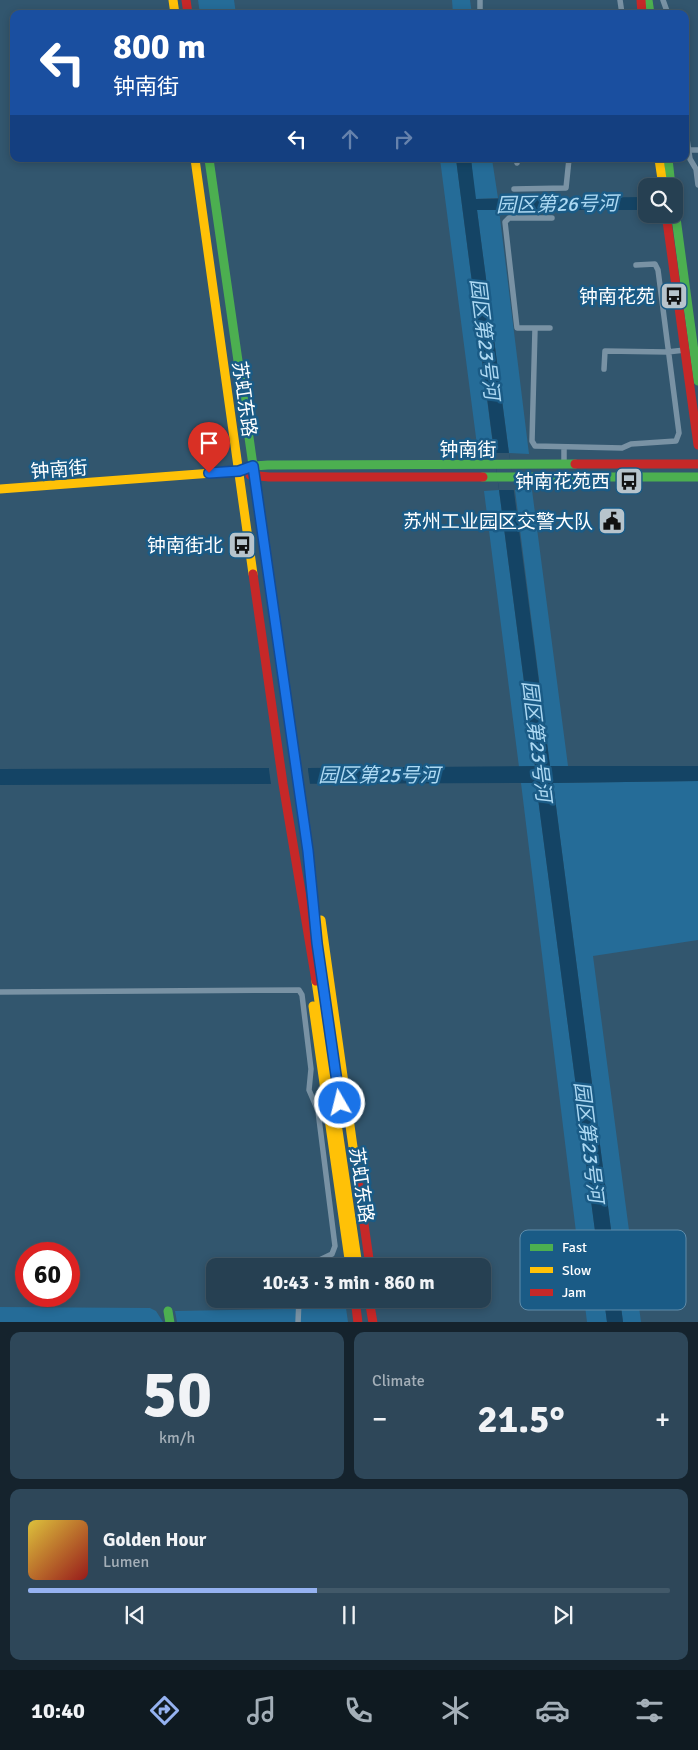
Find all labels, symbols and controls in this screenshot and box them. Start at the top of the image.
text: 800 m [113,25,206,68]
icon: left [30,30,95,95]
text: 钟南街 [113,73,179,100]
icon: left [283,125,311,153]
icon: ahead [336,125,364,153]
icon: right [389,125,417,153]
map controls [638,178,683,223]
button: search [638,178,683,223]
water label: 园区第26号河 [496,191,622,218]
water label: 园区第23号河 [465,277,505,405]
bus stop icon: 钟南花苑 [659,281,689,311]
place label: 钟南花苑 [579,285,655,309]
street label: 苏虹东路 [227,360,261,438]
pin [188,422,230,473]
icon: arrive [195,429,223,457]
street label: 钟南街 [439,438,497,462]
street label: 钟南街 [30,456,88,484]
bus stop icon: 钟南花苑西 [614,466,644,496]
place label: 钟南花苑西 [515,470,610,494]
public building icon: 苏州工业园区交警大队 [597,506,627,536]
place label: 苏州工业园区交警大队 [403,510,593,534]
bus stop icon: 钟南街北 [227,530,257,560]
place label: 钟南街北 [147,534,223,558]
water label: 园区第23号河 [517,679,557,807]
water label: 园区第25号河 [318,763,444,788]
position arrow [313,1076,365,1128]
water label: 园区第23号河 [569,1080,609,1208]
street label: 苏虹东路 [344,1146,378,1224]
legend [520,1230,686,1310]
text: Fast [562,1239,587,1256]
speed limit sign: 60 [15,1242,80,1307]
text: Slow [562,1262,591,1279]
text: 10:43 · 3 min · 860 m [262,1271,435,1295]
text: Jam [562,1284,586,1301]
text: 50 [142,1355,212,1435]
text: Climate [372,1371,425,1391]
text: 21.5° [477,1396,565,1443]
text: − [372,1402,387,1436]
text: + [655,1402,670,1436]
text: km/h [159,1428,195,1448]
text: Golden Hour [103,1528,206,1552]
text: Lumen [103,1552,149,1572]
icon: previous [121,1601,149,1629]
icon: pause [335,1601,363,1629]
icon: next [549,1601,577,1629]
icon: directions [147,1693,182,1728]
icon: music [244,1693,279,1728]
icon: phone [341,1693,376,1728]
icon: climate [438,1693,473,1728]
icon: car [535,1693,570,1728]
icon: filters [632,1693,667,1728]
text: 10:40 [31,1697,85,1724]

